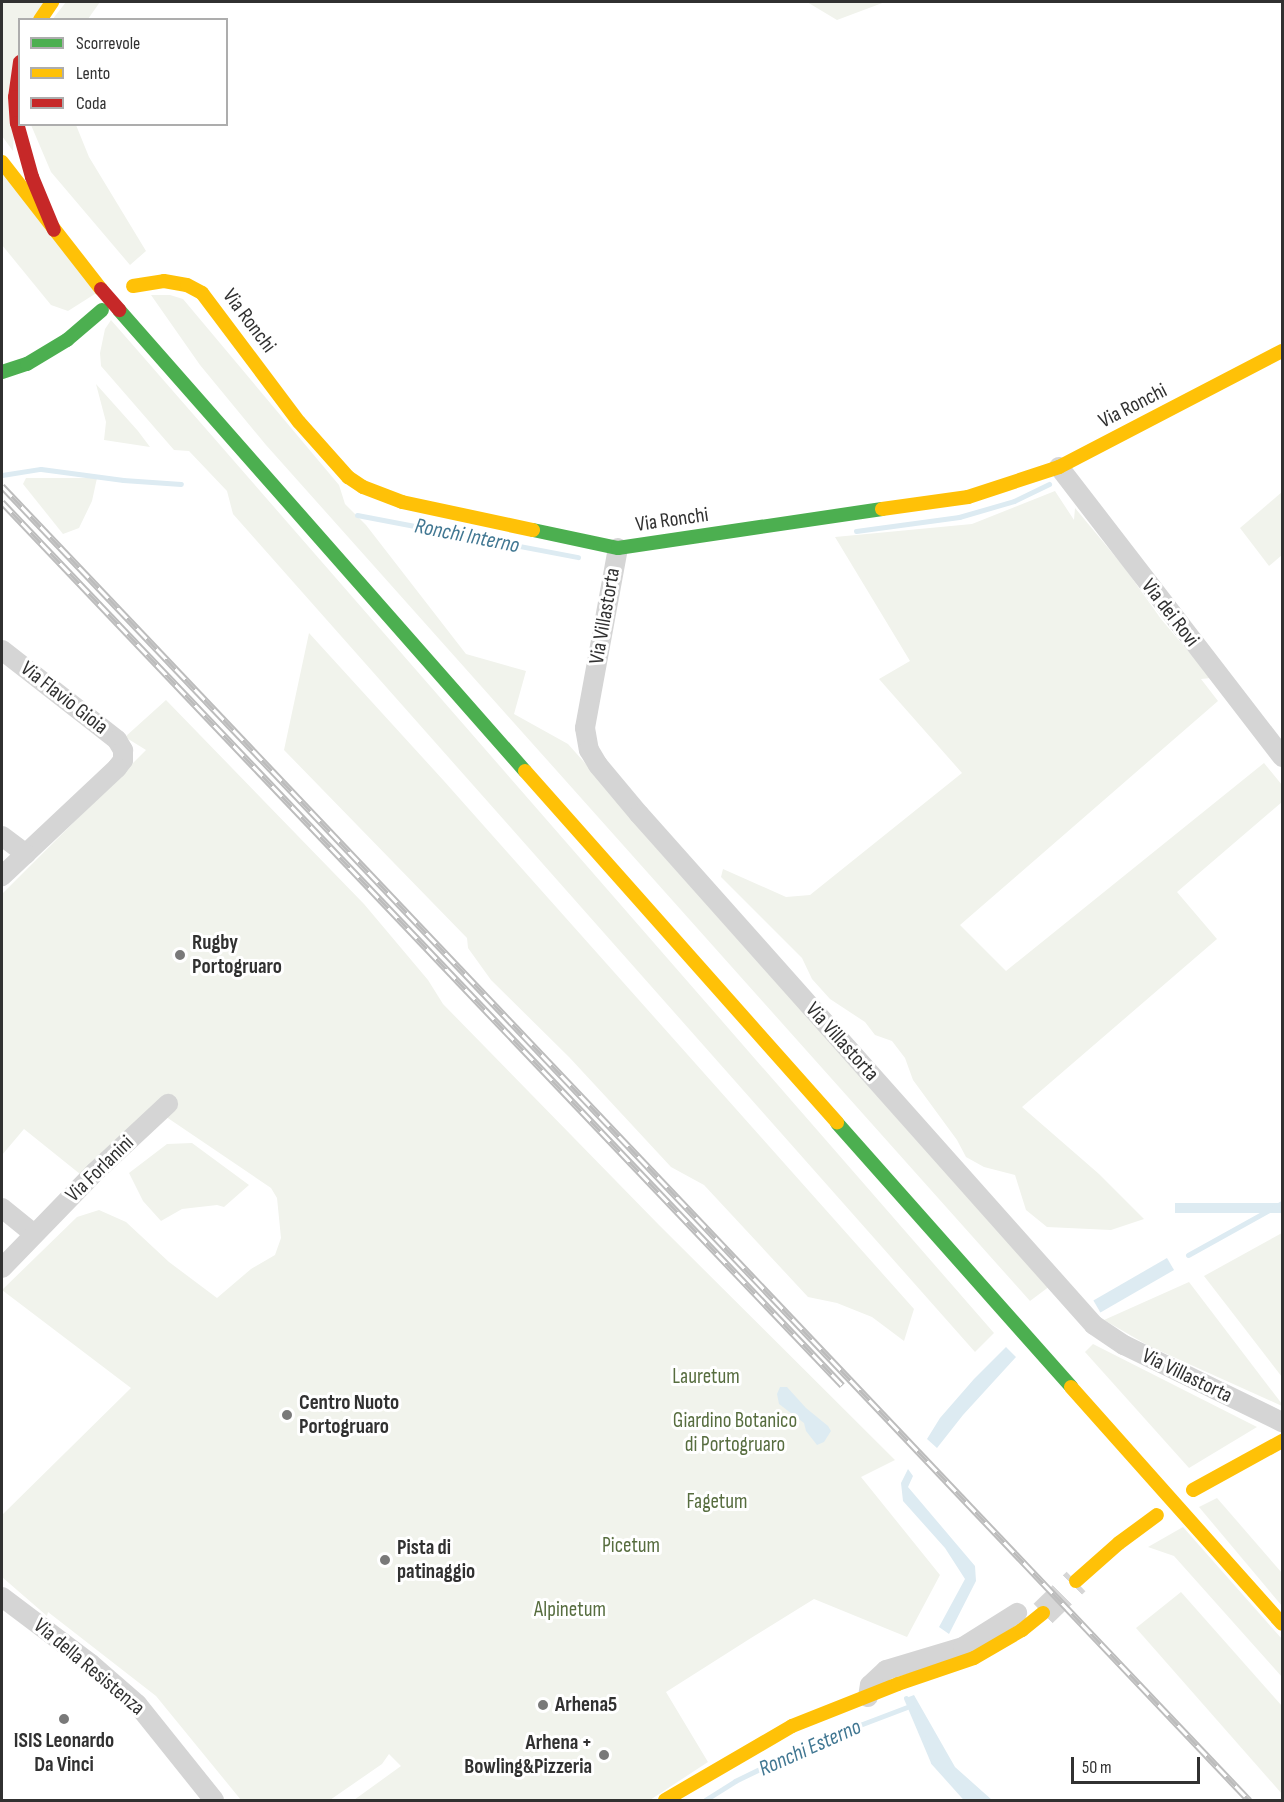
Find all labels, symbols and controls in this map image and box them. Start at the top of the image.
legend [18,18,228,126]
text: Scorrevole [76,33,140,54]
text: Lento [76,63,110,84]
text: Coda [76,93,106,114]
street label: Via Ronchi [217,284,281,358]
street label: Via Ronchi [1095,378,1171,434]
street label: Via Ronchi [634,502,710,538]
water label: Ronchi Interno [412,513,522,559]
street label: Via Villastorta [584,566,626,666]
street label: Via dei Rovi [1136,574,1204,652]
street label: Via Flavio Gioia [15,656,113,740]
place label: Rugby Portogruaro [192,930,282,980]
marker: Rugby Portogruaro [173,948,187,962]
street label: Via Villastorta [800,997,884,1087]
street label: Via Forlanini [61,1130,139,1208]
street label: Via Villastorta [1138,1343,1236,1409]
park label: Lauretum [672,1364,740,1390]
place label: Centro Nuoto Portogruaro [299,1390,399,1440]
marker: Centro Nuoto Portogruaro [280,1408,294,1422]
park label: Giardino Botanico di Portogruaro [673,1408,797,1458]
park label: Fagetum [686,1489,748,1515]
park label: Picetum [602,1533,660,1559]
place label: Pista di patinaggio [397,1535,475,1585]
marker: Pista di patinaggio [378,1553,392,1567]
park label: Alpinetum [534,1597,606,1623]
street label: Via della Resistenza [28,1613,150,1721]
place label: Arhena5 [555,1692,617,1718]
marker: Arhena5 [536,1698,550,1712]
marker: ISIS Leonardo Da Vinci [57,1712,71,1726]
water label: Ronchi Esterno [755,1714,865,1782]
place label: ISIS Leonardo Da Vinci [14,1728,114,1778]
place label: Arhena + Bowling&Pizzeria [464,1730,592,1780]
scale bar [1074,1745,1203,1783]
marker: Arhena + Bowling&Pizzeria [597,1748,611,1762]
text: 50 m [1082,1757,1112,1778]

